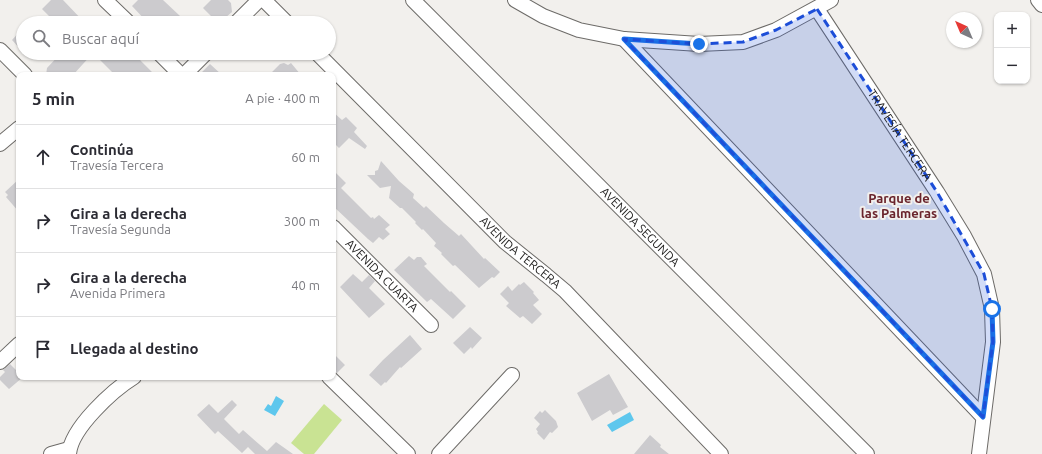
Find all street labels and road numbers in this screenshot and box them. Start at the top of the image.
street label: TRAVESÍA TERCERA [866,87,935,183]
street label: AVENIDA SEGUNDA [598,185,683,269]
street label: AVENIDA TERCERA [478,214,564,291]
street label: AVENIDA CUARTA [343,237,421,314]

